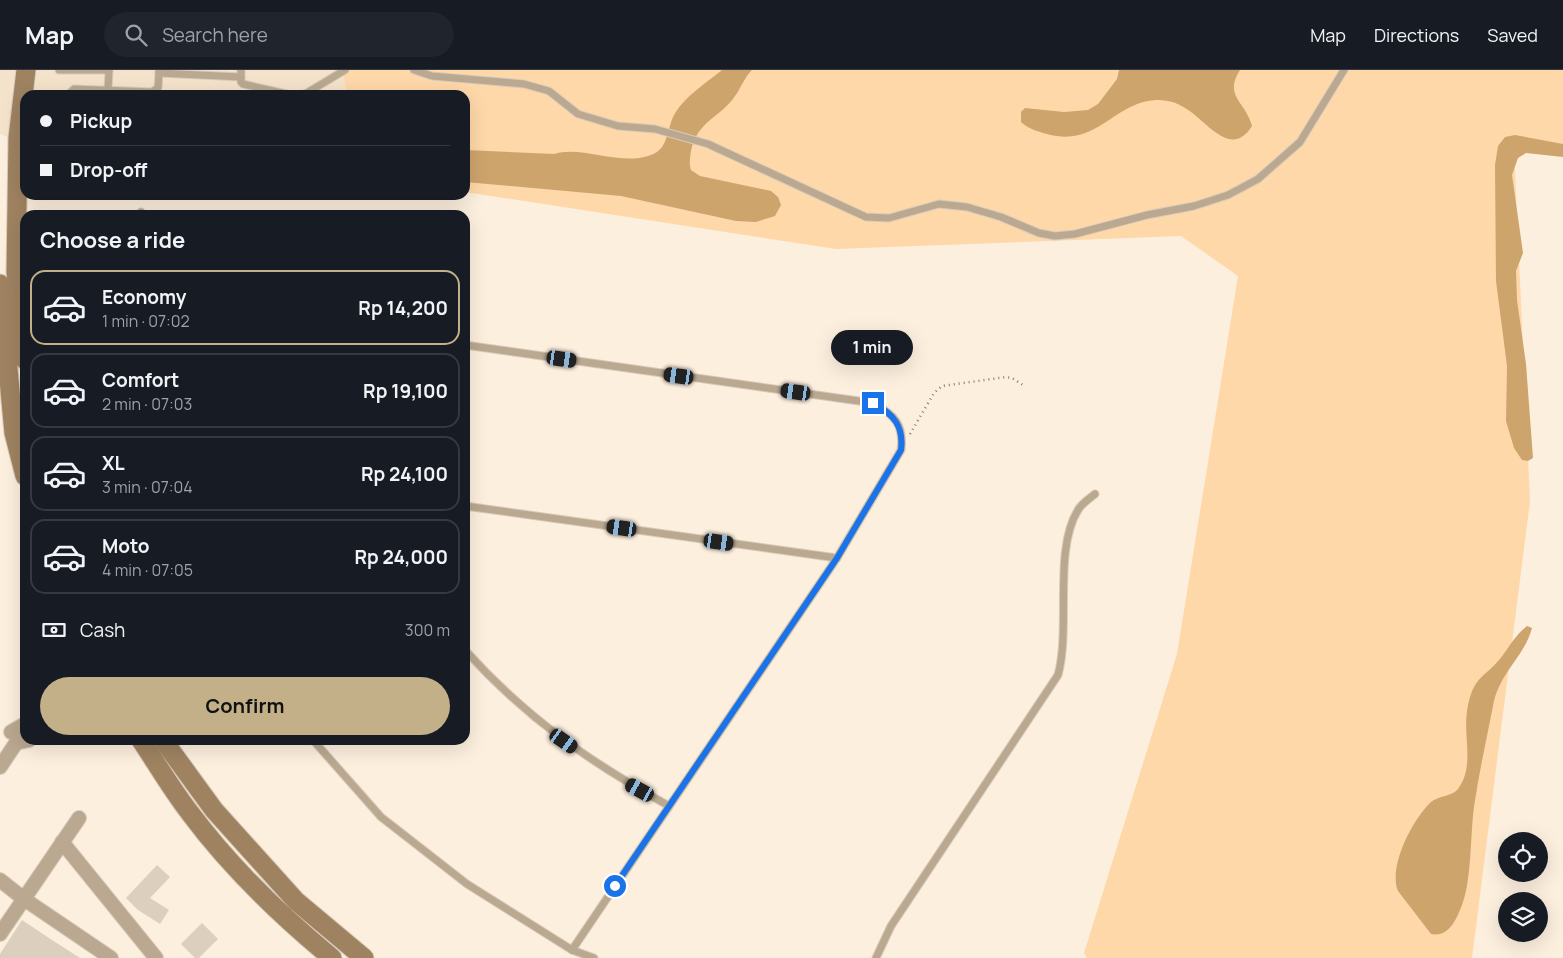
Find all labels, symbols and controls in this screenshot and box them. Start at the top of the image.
search box [104,12,454,57]
text: Map [25,18,74,51]
icon: search [122,21,150,49]
text: Search here [162,22,268,48]
text: Map [1310,23,1346,47]
text: Directions [1374,23,1459,47]
text: Saved [1487,23,1538,47]
text: Pickup [70,108,132,134]
text: Drop-off [70,157,147,183]
text: Choose a ride [40,225,185,255]
text: Economy [102,284,186,310]
icon: car [42,285,87,330]
text: Rp 14,200 [358,295,448,321]
text: 1 min · 07:02 [102,310,190,332]
callout: 1 min [832,330,914,366]
text: 1 min [852,336,892,358]
car [546,349,577,369]
car [663,366,694,386]
text: Comfort [102,367,179,393]
icon: car [42,368,87,413]
text: Rp 19,100 [363,378,448,404]
car [780,382,811,402]
route end [862,392,884,414]
text: 2 min · 07:03 [102,393,192,415]
text: XL [102,450,125,476]
icon: car [42,451,87,496]
text: Rp 24,100 [361,461,448,487]
text: 3 min · 07:04 [102,476,193,498]
car [606,518,637,538]
car [703,532,734,552]
text: Moto [102,533,149,559]
icon: car [42,534,87,579]
text: Rp 24,000 [355,544,448,570]
text: 4 min · 07:05 [102,559,193,581]
icon: cash [40,616,68,644]
text: Cash [80,617,125,643]
text: 300 m [405,619,450,641]
button: Confirm [40,677,450,735]
car [547,726,580,756]
car [623,776,656,804]
map controls [1498,832,1548,942]
button: locate [1498,832,1548,882]
route start [604,875,626,897]
button: layers [1498,892,1548,942]

